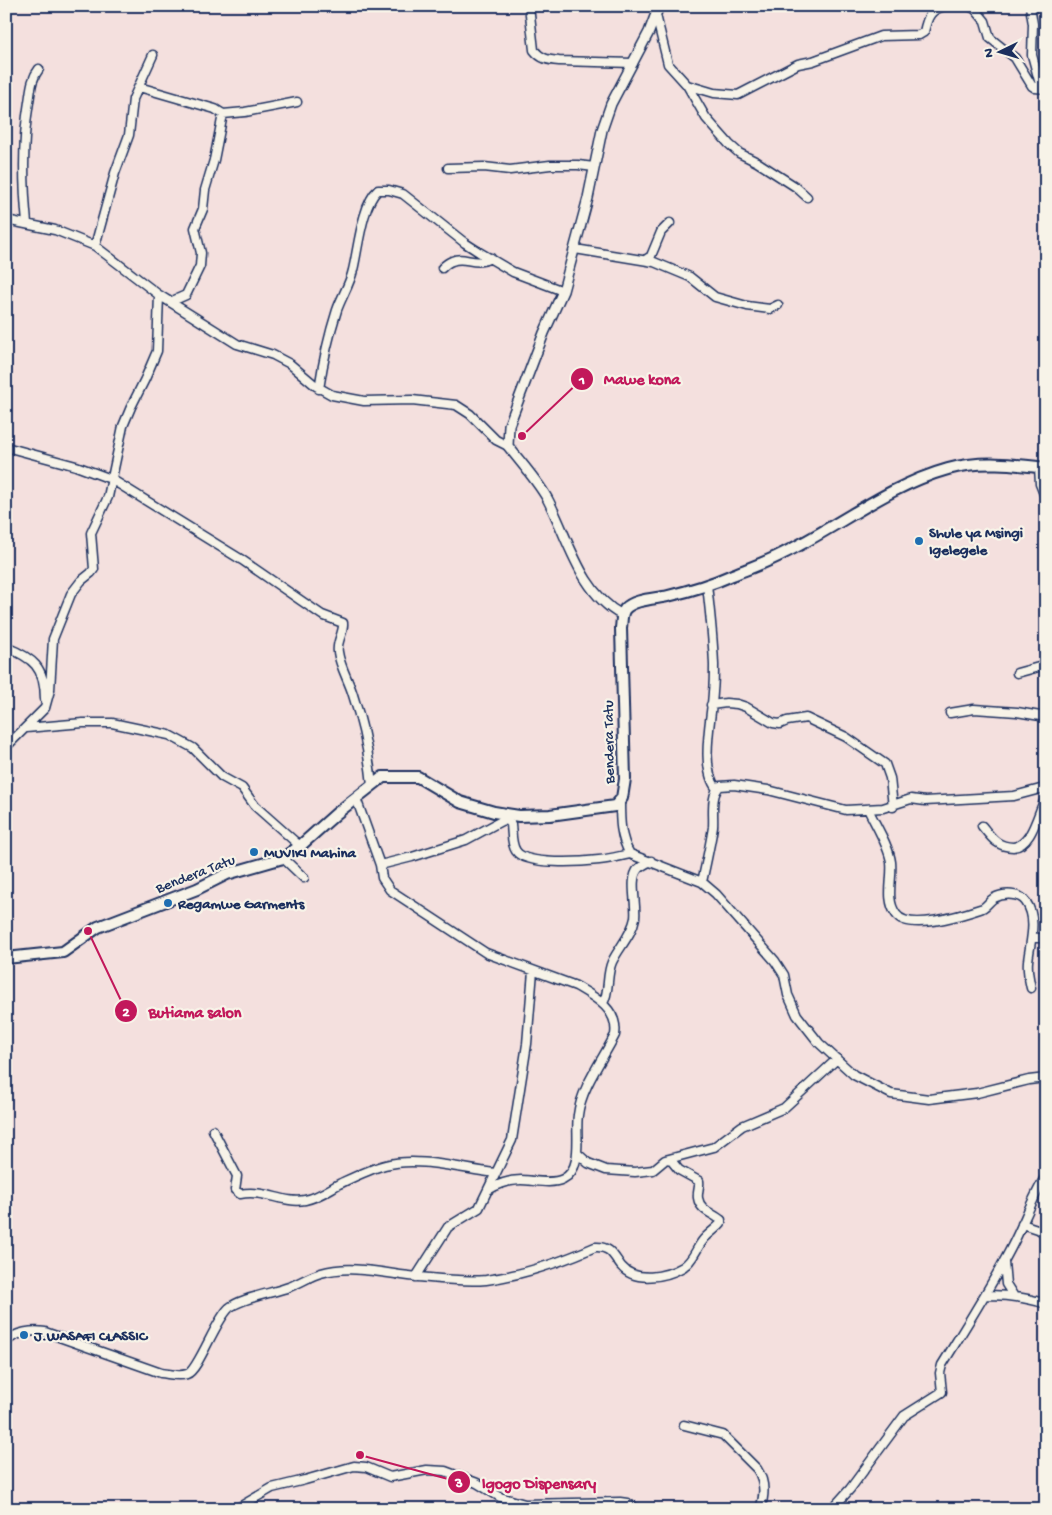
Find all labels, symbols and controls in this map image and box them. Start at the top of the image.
north arrow [974,28,1024,78]
text: N [981,48,998,58]
callout: Mawe kona [569,363,691,394]
text: 1 [578,372,585,390]
text: Mawe kona [604,372,681,391]
place label: Shule ya Msingi Igelegele [929,525,1023,560]
marker: Shule ya Msingi Igelegele [913,535,925,547]
street label: Bendera Tatu [600,700,620,785]
place label: MUVIKI Mahina [264,845,357,863]
marker: MUVIKI Mahina [248,846,260,858]
street label: Bendera Tatu [153,851,238,899]
place label: Regamwe Garments [177,896,306,914]
marker: Regamwe Garments [162,897,174,909]
callout: Butiama salon [113,996,251,1027]
text: 2 [122,1004,130,1022]
text: Butiama salon [148,1005,242,1024]
place label: J.WASAFI CLASSIC [33,1328,149,1346]
marker: J.WASAFI CLASSIC [18,1329,30,1341]
callout: Igogo Dispensary [446,1467,606,1498]
text: 3 [454,1475,463,1493]
text: Igogo Dispensary [482,1476,596,1495]

